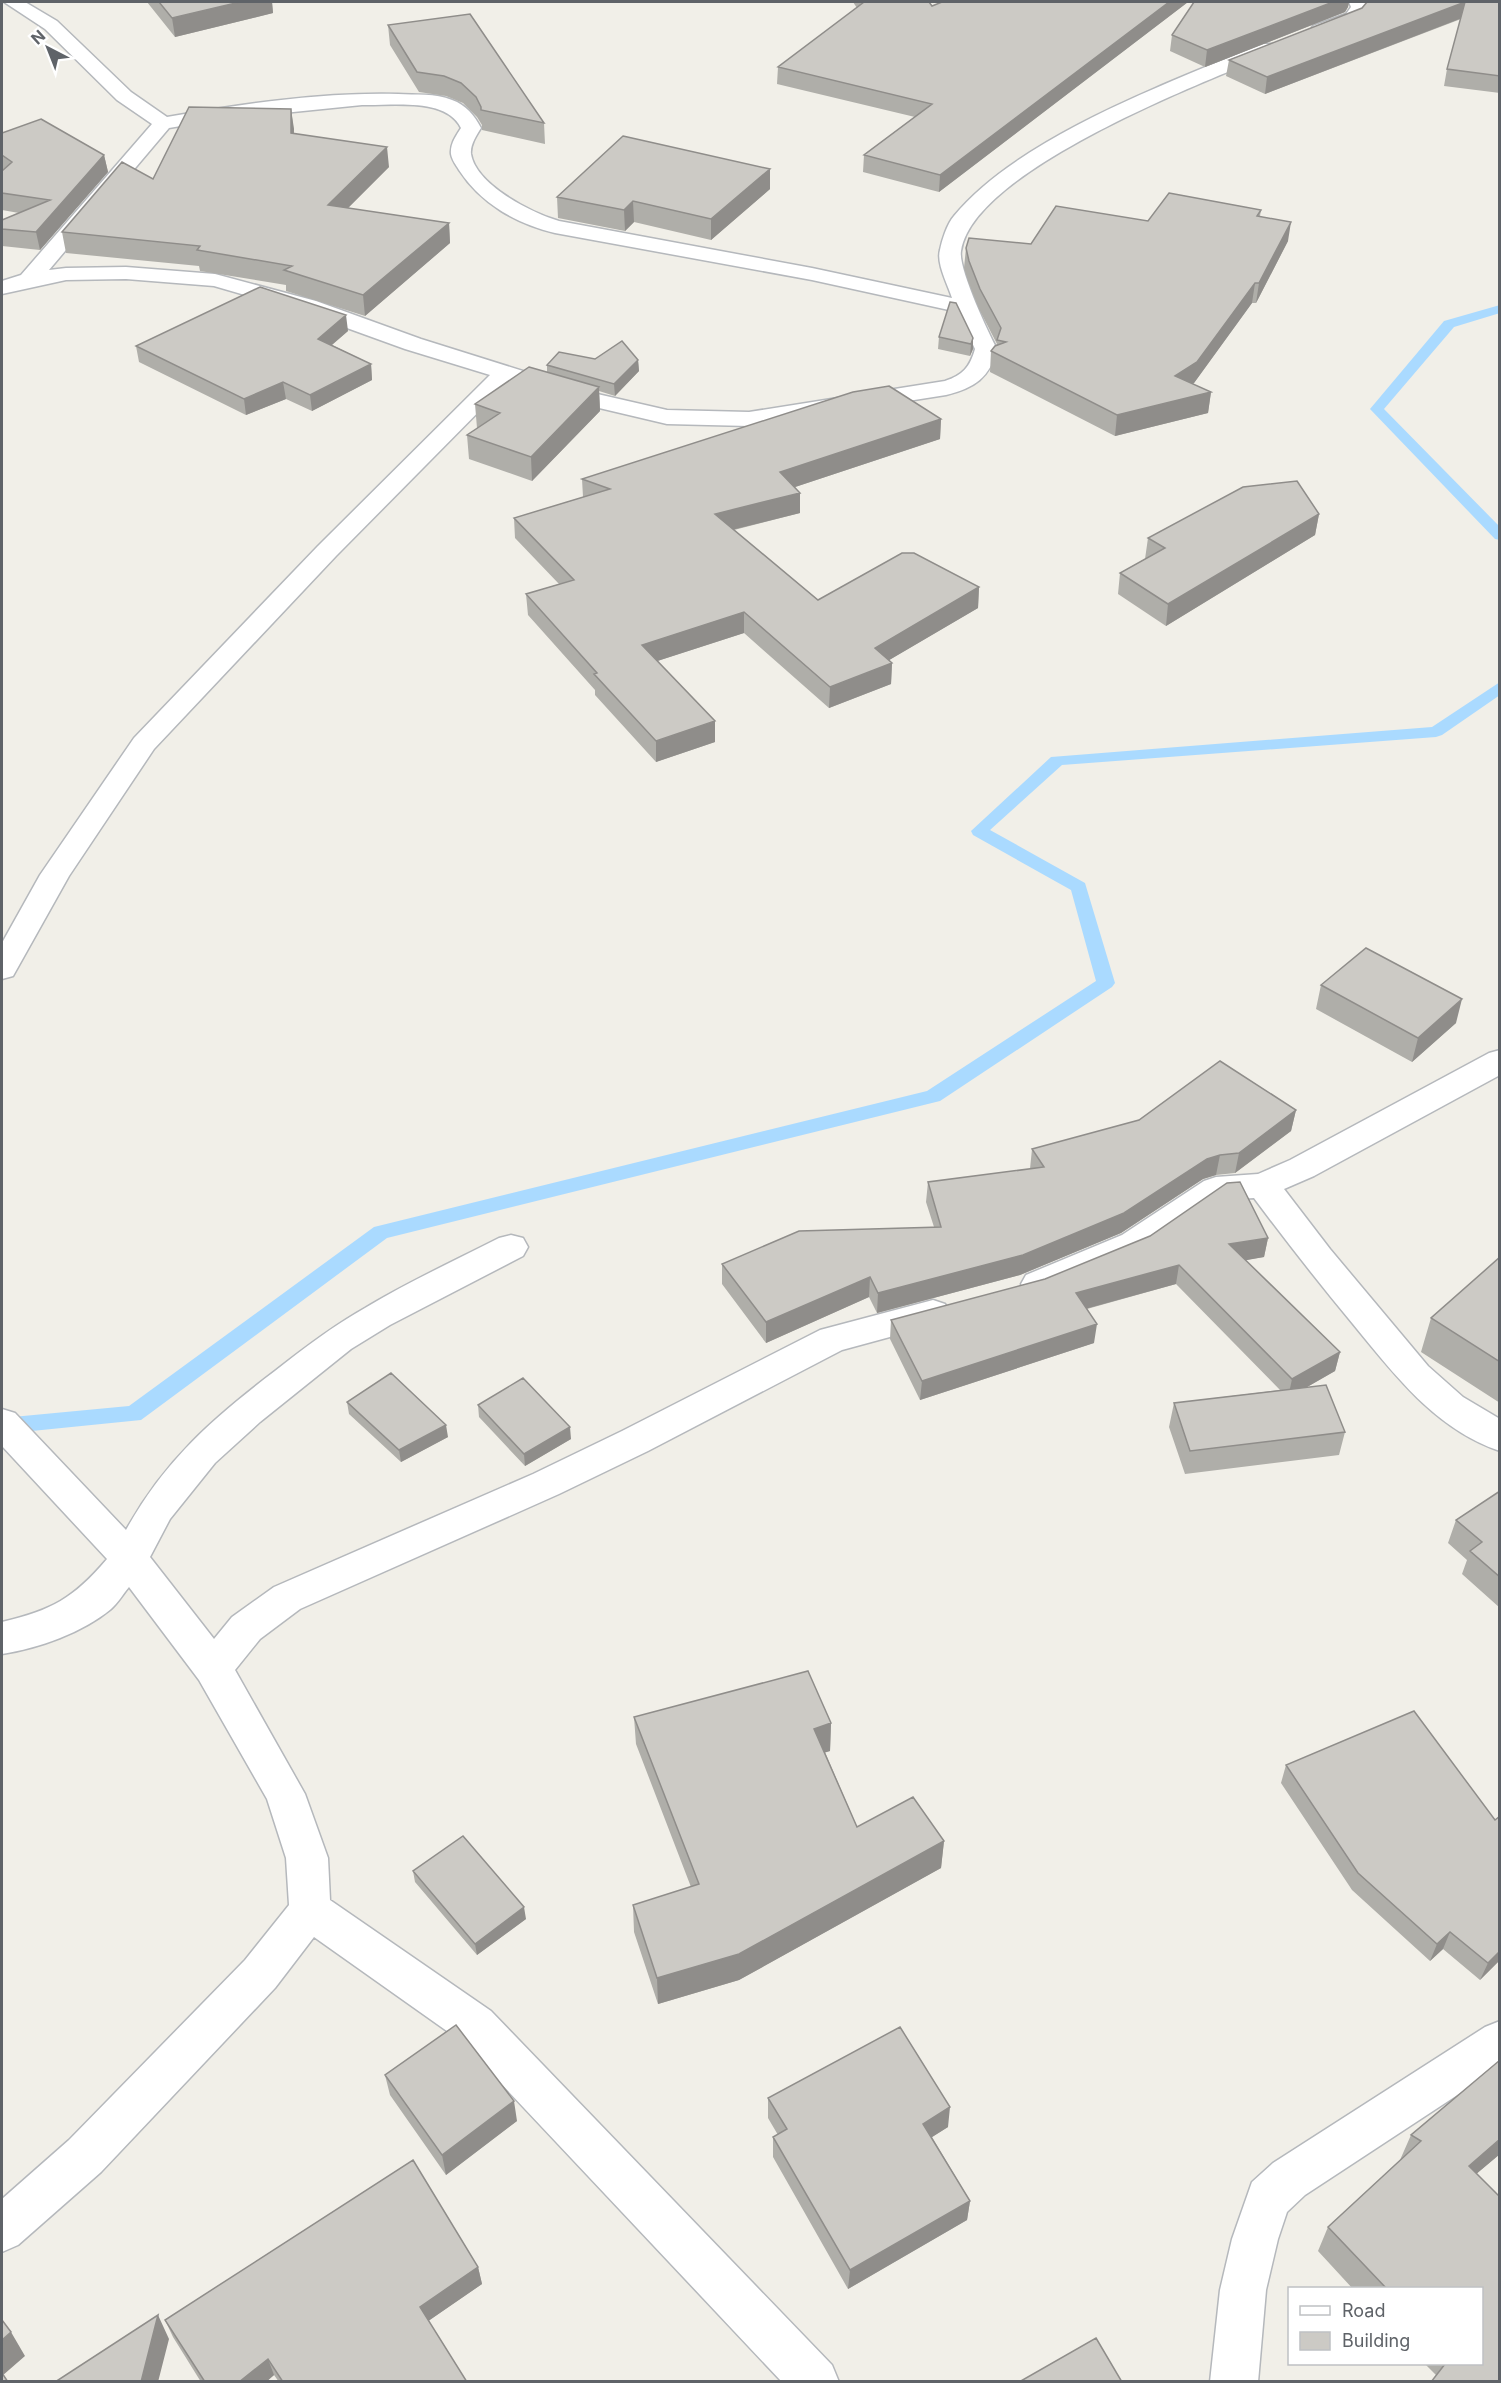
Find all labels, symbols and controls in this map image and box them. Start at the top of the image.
north arrow [18,18,78,78]
text: N [27,25,49,48]
legend [1288,2287,1483,2365]
text: Road [1342,2300,1385,2321]
text: Building [1342,2330,1410,2351]

